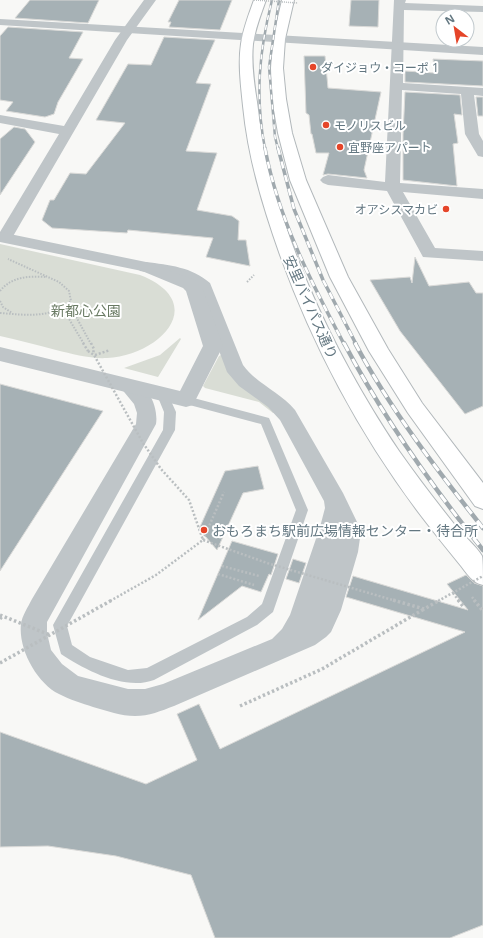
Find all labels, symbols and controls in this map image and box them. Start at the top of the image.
north arrow [435,8,475,48]
text: N [442,10,457,28]
place label: ダイジョウ・コーポ 1 [321,59,439,76]
marker: ダイジョウ・コーポ 1 [308,62,318,72]
place label: モノリスビル [334,117,406,134]
marker: モノリスビル [321,120,331,130]
place label: 宜野座アパート [348,139,432,156]
marker: 宜野座アパート [335,142,345,152]
place label: オアシスマカビ [355,201,438,218]
marker: オアシスマカビ [441,204,451,214]
street label: 安里バイパス通り [280,252,342,362]
park label: 新都心公園 [51,301,121,320]
place label: おもろまち駅前広場情報センター・待合所 [212,521,478,540]
marker: おもろまち駅前広場情報センター・待合所 [199,525,209,535]

